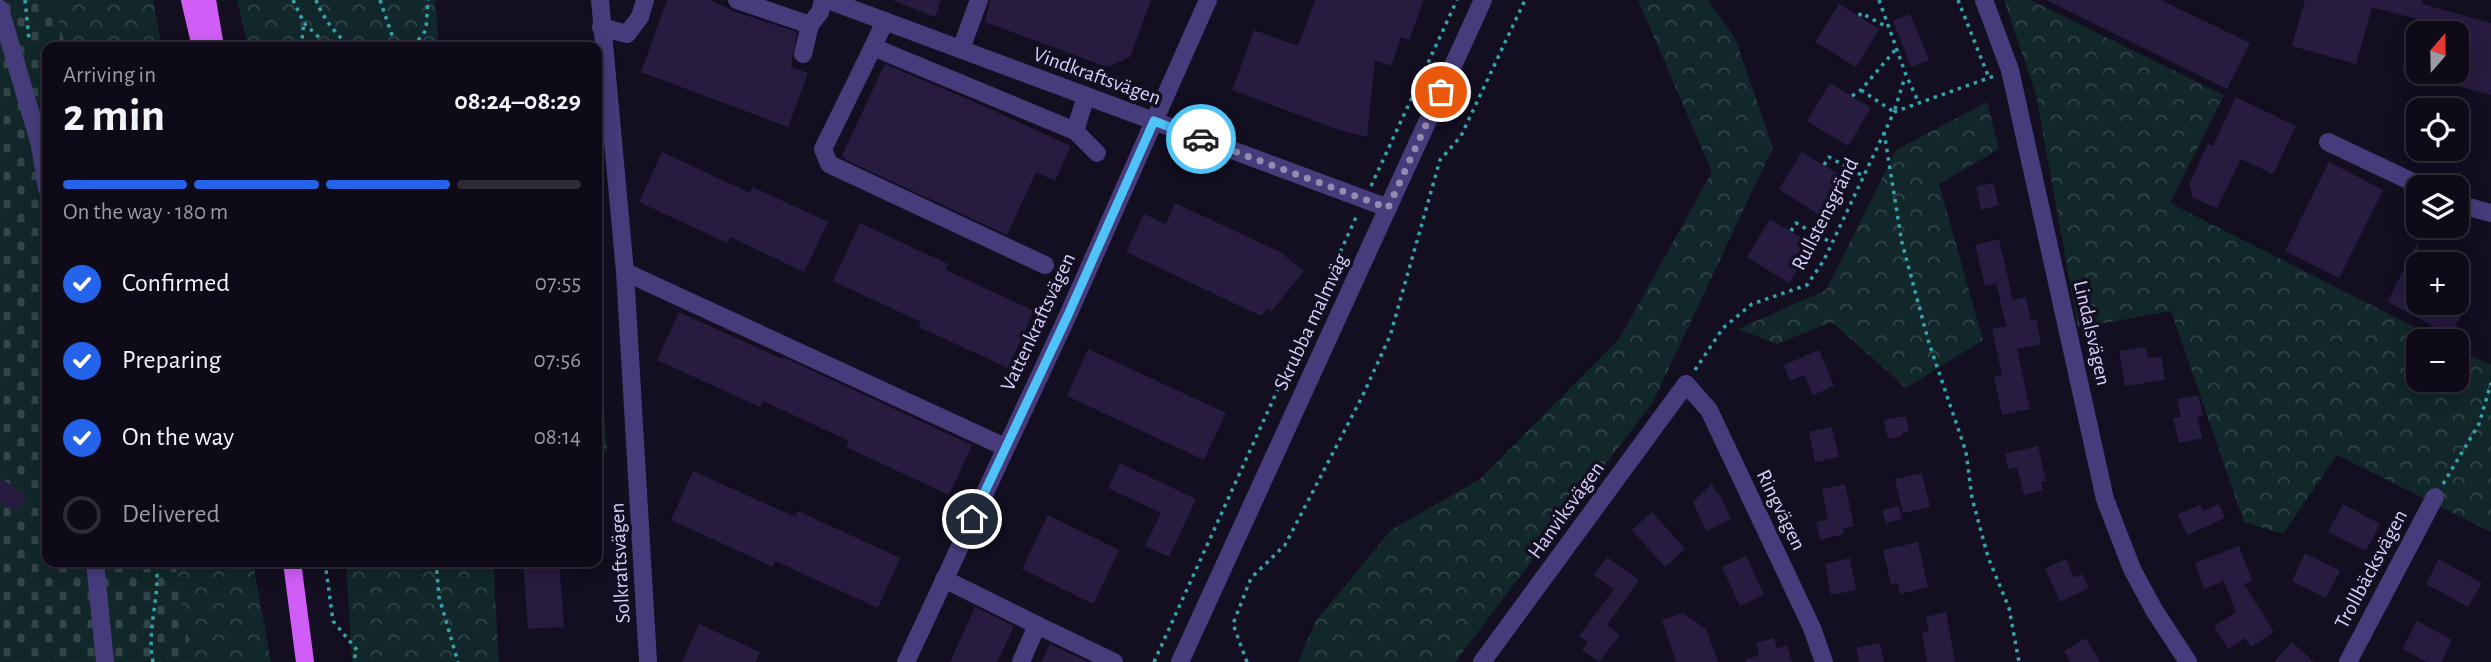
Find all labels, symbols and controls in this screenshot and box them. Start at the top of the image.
north arrow [2406,21,2469,84]
map controls [2406,21,2469,392]
street label: Vindkraftsvägen [1030,43,1164,109]
pin [1411,62,1471,122]
text: Arriving in [63,64,156,87]
icon: bag [1422,73,1460,111]
text: 08:24–08:29 [454,88,581,114]
text: 2 min [63,93,165,139]
button: locate [2406,98,2469,161]
courier [1166,104,1236,174]
icon: car [1182,120,1220,158]
street label: Rullstensgränd [1788,154,1862,273]
button: layers [2406,175,2469,238]
text: On the way · 180 m [63,201,228,224]
street label: Vattenkraftsvägen [997,250,1079,394]
street label: Skrubba malmväg [1270,250,1352,394]
button: + [2406,252,2469,315]
icon: check [63,265,101,303]
text: Confirmed [122,270,230,296]
text: 07:55 [535,272,581,295]
street label: Lindalsvägen [2070,278,2114,388]
button: − [2406,329,2469,392]
icon: check [63,342,101,380]
text: Preparing [122,347,221,373]
text: 07:56 [534,349,581,372]
icon: check [63,419,101,457]
text: On the way [122,424,234,450]
text: 08:14 [534,426,581,449]
street label: Hanviksvägen [1524,458,1608,562]
street label: Ringvägen [1753,466,1809,554]
pin [942,489,1002,549]
icon: home [953,500,991,538]
text: Delivered [122,501,220,527]
street label: Solkraftsvägen [606,502,634,624]
street label: Trollbäcksvägen [2331,506,2411,632]

